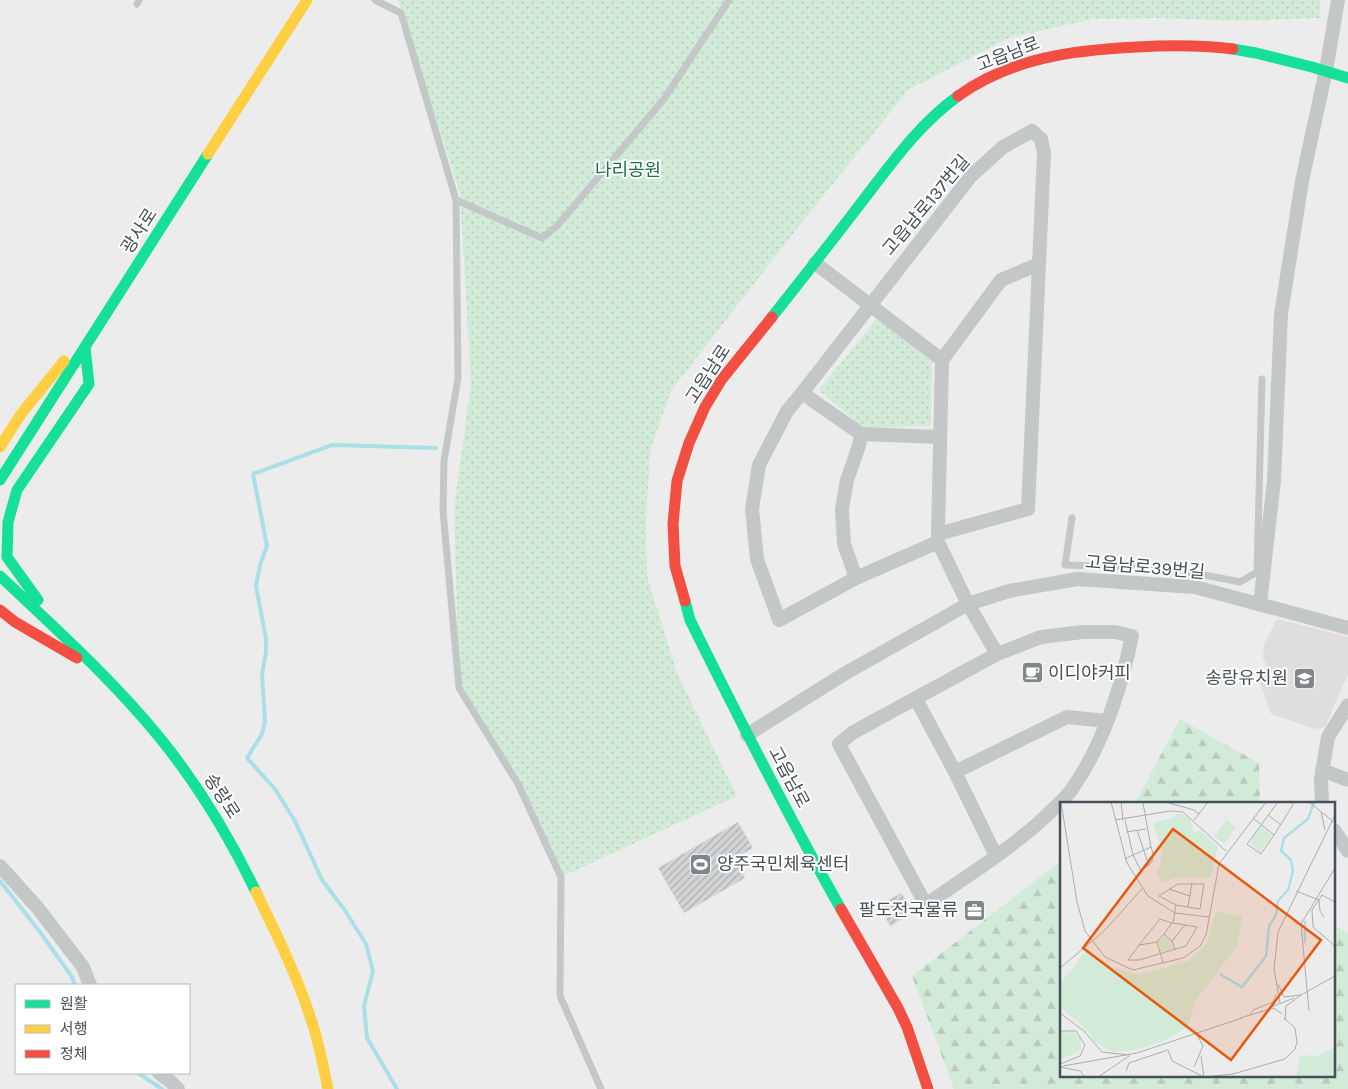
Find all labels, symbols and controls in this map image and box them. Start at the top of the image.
street label: 고읍남로 [973,32,1043,76]
street label: 고읍남로137번길 [878,150,974,260]
park label: 나리공원 [595,159,661,181]
street label: 광사로 [116,204,162,258]
street label: 고읍남로 [681,340,735,408]
street label: 고읍남로39번길 [1084,551,1206,583]
cafe icon: 이디야커피 [1020,661,1044,685]
place label: 이디야커피 [1048,662,1131,684]
school or university icon: 송랑유치원 [1292,666,1316,690]
place label: 송랑유치원 [1205,667,1288,689]
street label: 고읍남로 [764,743,814,811]
street label: 송랑로 [199,769,245,823]
inset map [1060,802,1336,1076]
sports icon: 양주국민체육센터 [689,852,713,876]
place label: 양주국민체육센터 [717,853,849,875]
office icon: 팔도전국물류 [962,898,986,922]
place label: 팔도전국물류 [859,899,958,921]
legend [15,984,190,1074]
text: 원활 [60,995,88,1013]
text: 서행 [60,1020,88,1038]
text: 정체 [60,1045,88,1063]

